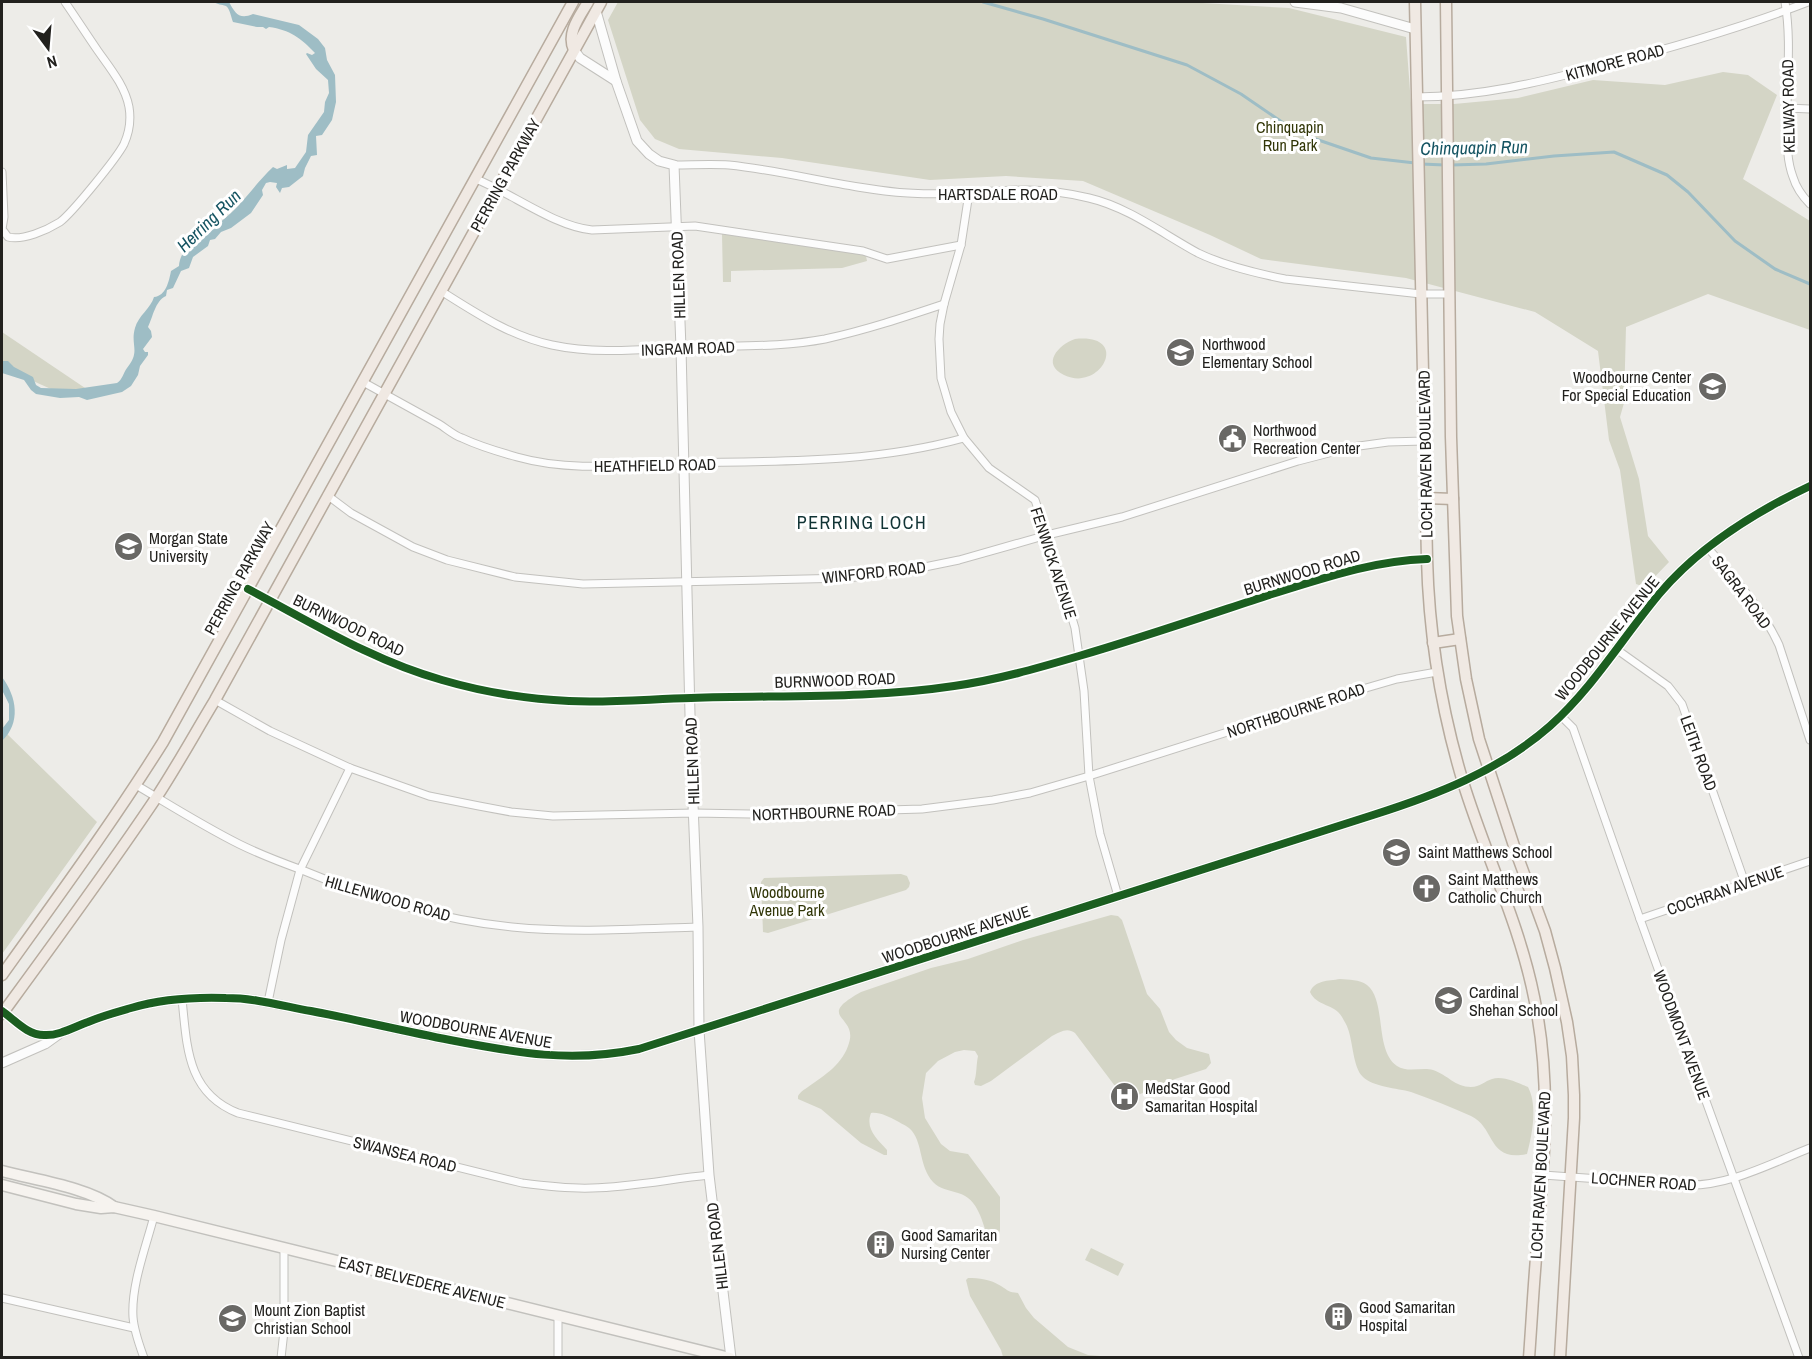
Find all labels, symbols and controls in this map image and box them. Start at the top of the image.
north arrow [18,18,78,78]
street label: KITMORE ROAD [1563,38,1667,86]
text: N [45,51,60,74]
street label: KELWAY ROAD [1776,59,1800,153]
street label: PERRING PARKWAY [465,114,545,236]
park label: Chinquapin Run Park [1256,116,1324,156]
water label: Chinquapin Run [1420,134,1528,161]
street label: HARTSDALE ROAD [938,183,1058,205]
water label: Herring Run [171,184,246,258]
street label: HILLEN ROAD [665,231,691,319]
place label: Northwood Elementary School [1202,333,1312,373]
street label: INGRAM ROAD [641,335,735,361]
school or university icon: Northwood Elementary School [1165,337,1197,369]
place label: Woodbourne Center For Special Education [1562,366,1692,406]
street label: LOCH RAVEN BOULEVARD [1413,370,1437,538]
school or university icon: Woodbourne Center For Special Education [1696,370,1728,402]
place label: Northwood Recreation Center [1253,419,1361,459]
public building icon: Northwood Recreation Center [1216,423,1248,455]
street label: HEATHFIELD ROAD [594,453,716,477]
street label: FENWICK AVENUE [1026,504,1082,622]
district label: PERRING LOCH [797,510,927,535]
street label: PERRING PARKWAY [199,517,279,639]
place label: Morgan State University [149,527,228,567]
school or university icon: Morgan State University [112,531,144,563]
street label: BURNWOOD ROAD [1241,544,1363,600]
street label: SAGRA ROAD [1707,551,1777,633]
street label: WINFORD ROAD [821,556,927,588]
street label: WOODBOURNE AVENUE [1550,571,1664,705]
street label: BURNWOOD ROAD [290,589,408,661]
street label: BURNWOOD ROAD [774,667,896,693]
street label: NORTHBOURNE ROAD [1224,677,1368,743]
street label: LEITH ROAD [1675,712,1723,794]
street label: HILLEN ROAD [679,717,705,805]
street label: NORTHBOURNE ROAD [752,798,896,826]
school or university icon: Saint Matthews School [1381,836,1413,868]
place label: Saint Matthews School [1418,841,1552,863]
street label: COCHRAN AVENUE [1664,860,1786,920]
place label: Saint Matthews Catholic Church [1448,868,1542,908]
street label: HILLENWOOD ROAD [323,870,453,926]
church icon: Saint Matthews Catholic Church [1411,872,1443,904]
park label: Woodbourne Avenue Park [749,881,825,921]
street label: WOODBOURNE AVENUE [879,900,1033,968]
street label: WOODMONT AVENUE [1648,967,1716,1103]
place label: Cardinal Shehan School [1469,981,1558,1021]
school or university icon: Cardinal Shehan School [1432,985,1464,1017]
street label: WOODBOURNE AVENUE [398,1005,554,1053]
place label: MedStar Good Samaritan Hospital [1145,1077,1257,1117]
hospital icon: MedStar Good Samaritan Hospital [1108,1081,1140,1113]
street label: LOCH RAVEN BOULEVARD [1525,1091,1555,1259]
street label: SWANSEA ROAD [351,1131,459,1177]
street label: LOCHNER ROAD [1591,1166,1697,1196]
street label: HILLEN ROAD [701,1201,733,1291]
place label: Good Samaritan Nursing Center [901,1224,997,1264]
building icon: Good Samaritan Nursing Center [864,1228,896,1260]
street label: EAST BELVEDERE AVENUE [336,1251,508,1313]
place label: Good Samaritan Hospital [1359,1296,1455,1336]
place label: Mount Zion Baptist Christian School [254,1299,365,1339]
building icon: Good Samaritan Hospital [1322,1300,1354,1332]
school or university icon: Mount Zion Baptist Christian School [217,1303,249,1335]

